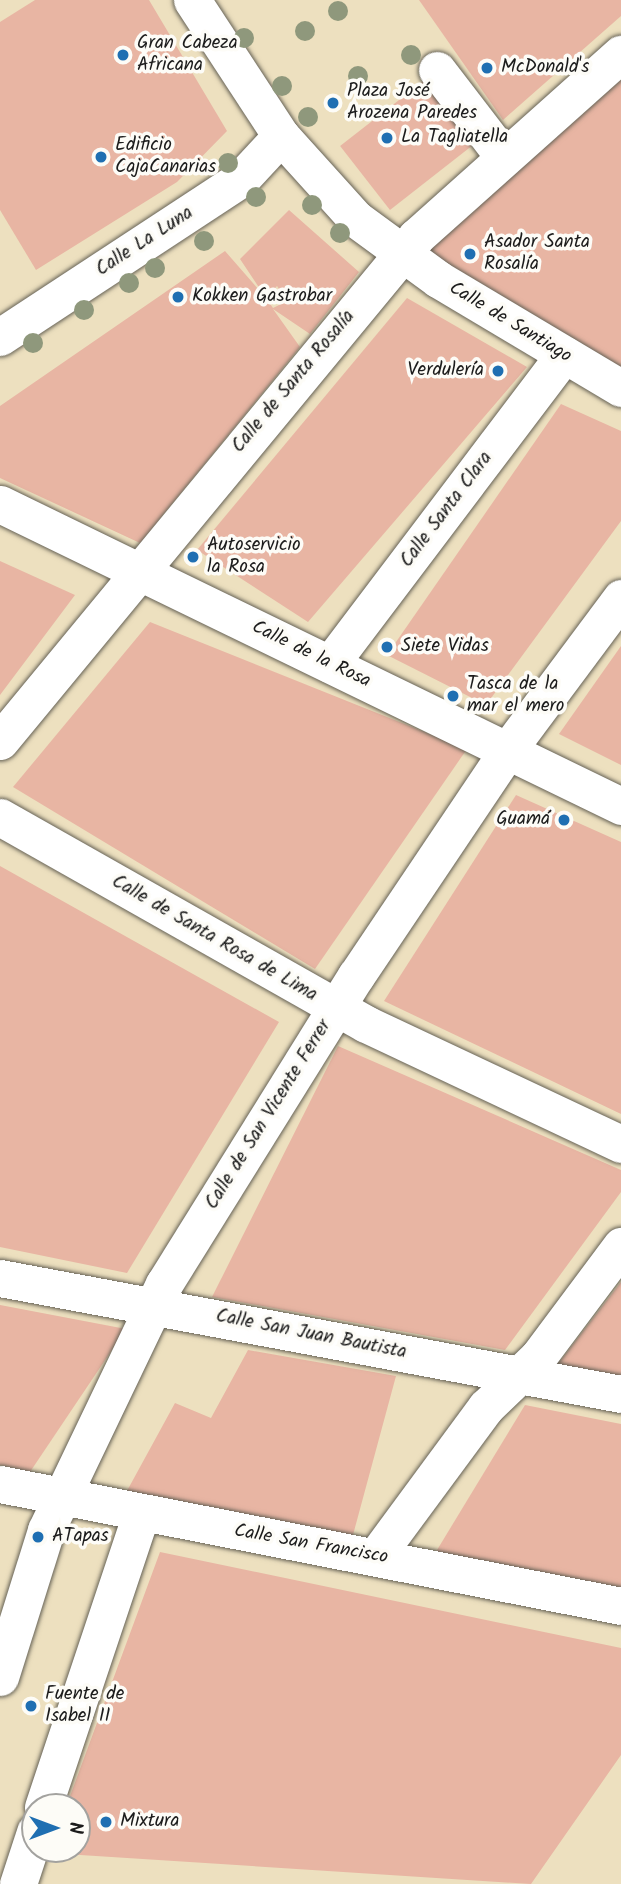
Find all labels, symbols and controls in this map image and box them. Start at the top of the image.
place label: Gran Cabeza Africana [137,33,238,77]
marker: Gran Cabeza Africana [115,47,131,63]
place label: McDonald's [501,57,589,79]
marker: McDonald's [479,60,495,76]
place label: Plaza José Arozena Paredes [347,81,477,125]
marker: Plaza José Arozena Paredes [325,95,341,111]
place label: La Tagliatella [401,127,508,149]
marker: La Tagliatella [379,130,395,146]
place label: Edificio CajaCanarias [115,135,216,179]
marker: Edificio CajaCanarias [93,149,109,165]
street label: Calle La Luna [92,202,198,282]
place label: Asador Santa Rosalía [484,232,590,276]
marker: Asador Santa Rosalía [462,246,478,262]
street label: Calle de Santiago [445,277,575,369]
place label: Kokken Gastrobar [192,286,332,308]
marker: Kokken Gastrobar [170,289,186,305]
street label: Calle de Santa Rosalía [228,306,360,458]
place label: Verdulería [408,360,484,382]
marker: Verdulería [490,363,506,379]
street label: Calle Santa Clara [396,448,498,572]
place label: Autoservicio la Rosa [207,535,301,579]
marker: Autoservicio la Rosa [185,549,201,565]
street label: Calle de la Rosa [248,616,374,694]
place label: Siete Vidas [401,636,489,658]
marker: Siete Vidas [379,639,395,655]
place label: Tasca de la mar el mero [467,674,564,718]
marker: Tasca de la mar el mero [445,688,461,704]
place label: Guamá [496,809,550,831]
marker: Guamá [556,812,572,828]
street label: Calle de Santa Rosa de Lima [107,871,321,1007]
street label: Calle de San Vicente Ferrer [201,1016,337,1214]
street label: Calle San Juan Bautista [214,1305,408,1365]
street label: Calle San Francisco [232,1520,390,1570]
place label: ATapas [52,1526,109,1548]
marker: ATapas [30,1529,46,1545]
place label: Fuente de Isabel II [45,1684,124,1728]
marker: Fuente de Isabel II [23,1698,39,1714]
north arrow [21,1793,91,1863]
place label: Mixtura [120,1811,179,1833]
marker: Mixtura [98,1814,114,1830]
text: N [60,1822,90,1834]

